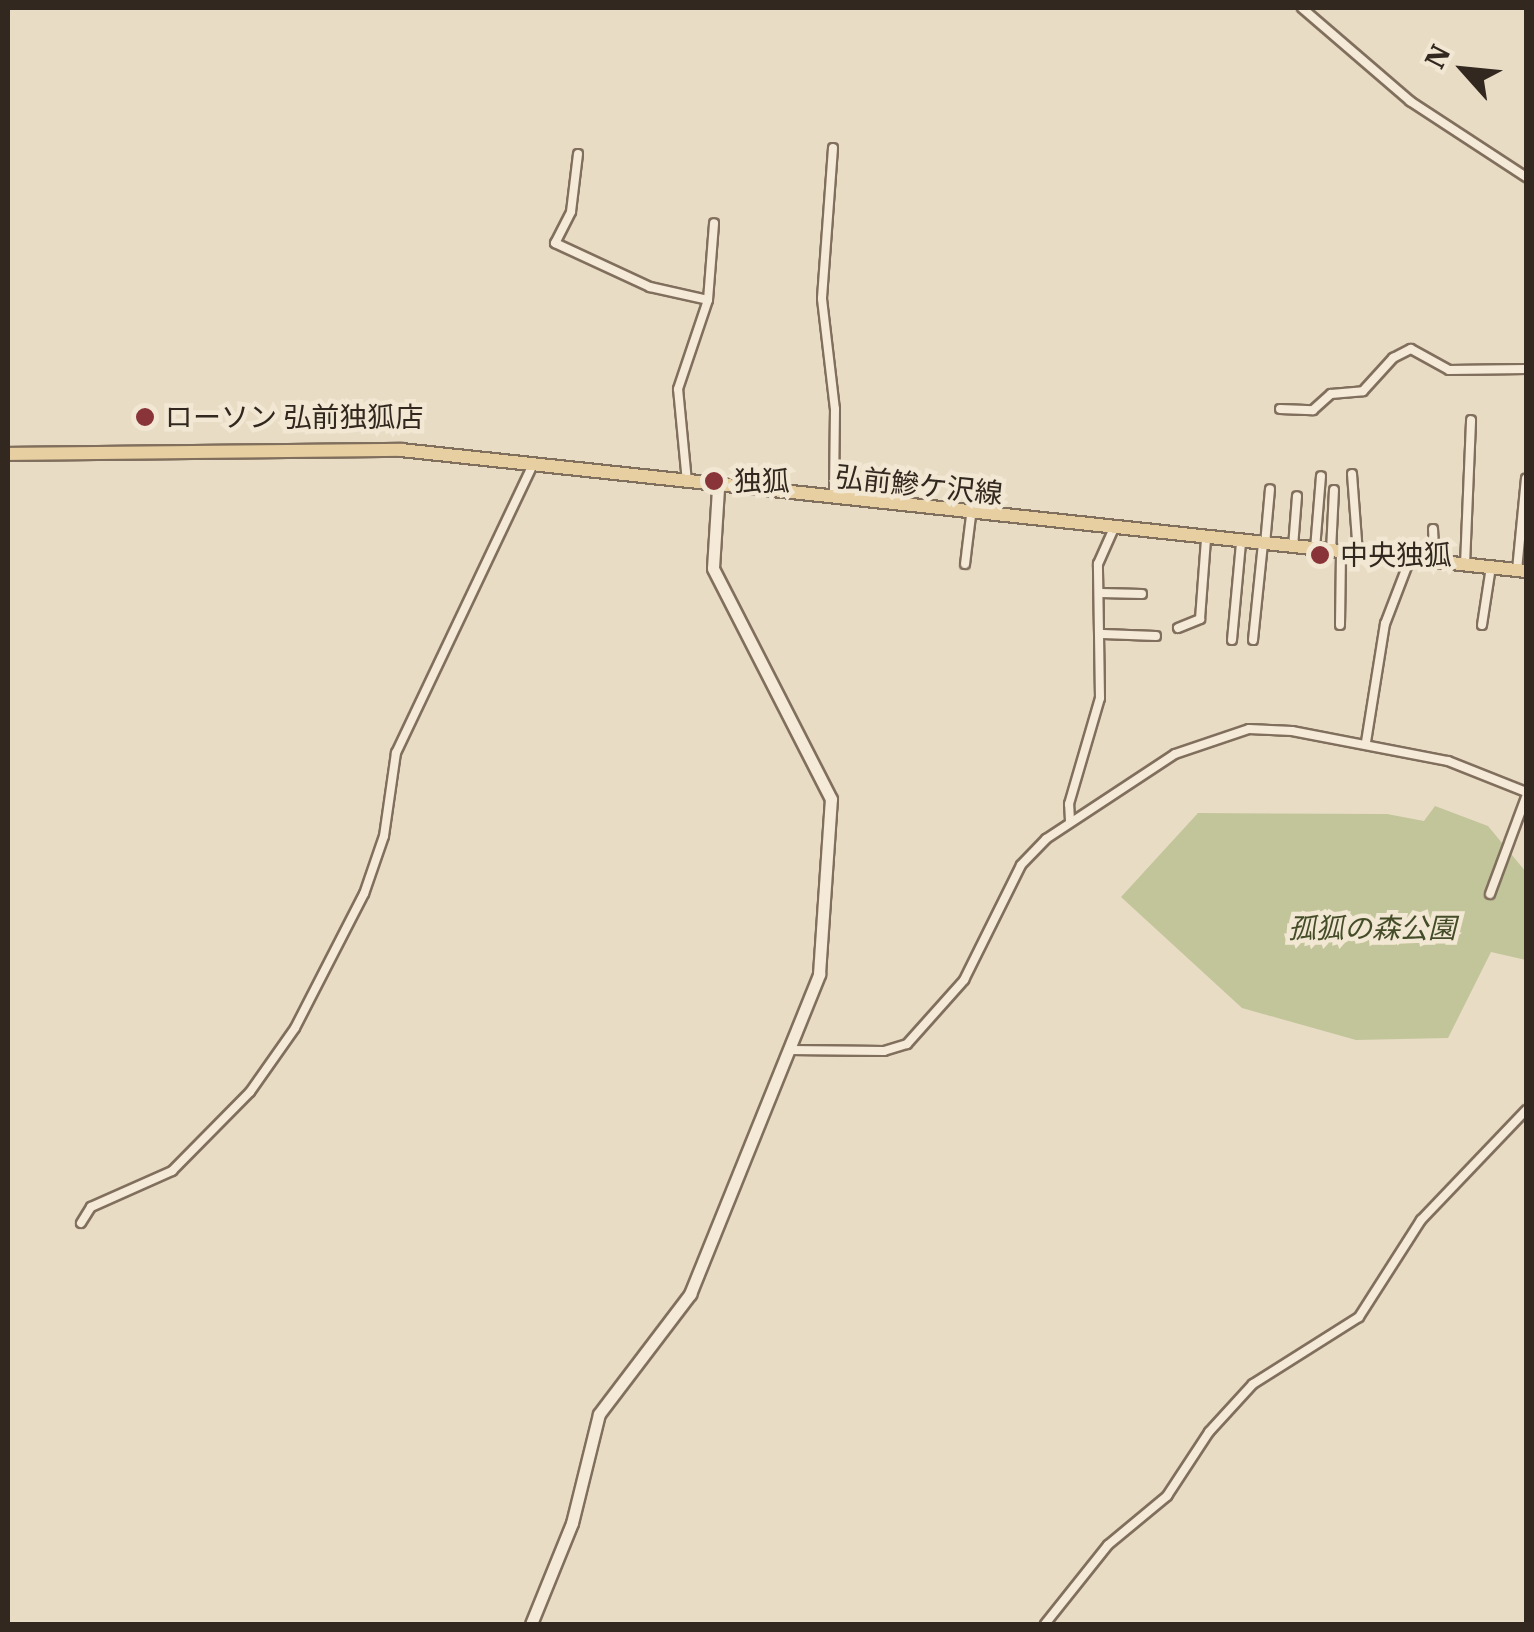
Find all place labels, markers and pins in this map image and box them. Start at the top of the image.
place label: ローソン 弘前独狐店 [165,400,423,434]
marker: ローソン 弘前独狐店 [134,406,156,428]
place label: 独狐 [734,464,790,498]
marker: 独狐 [703,470,725,492]
place label: 中央独狐 [1340,538,1452,572]
marker: 中央独狐 [1309,544,1331,566]

